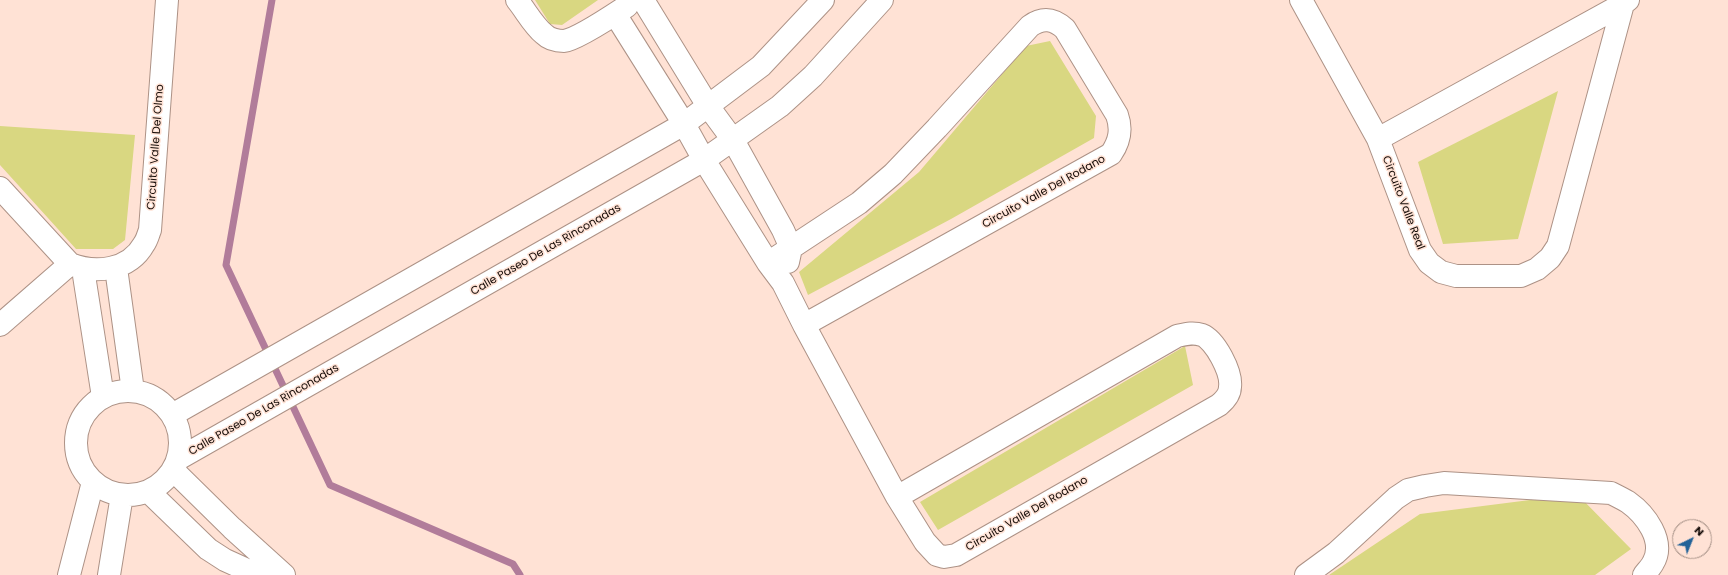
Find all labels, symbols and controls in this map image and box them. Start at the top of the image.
street label: Circuito Valle Del Olmo [145,84,167,210]
street label: Circuito Valle Del Rodano [980,153,1108,231]
street label: Circuito Valle Real [1379,154,1427,252]
street label: Calle Paseo De Las Rinconadas [469,202,623,298]
street label: Calle Paseo De Las Rinconadas [187,362,341,458]
street label: Circuito Valle Del Rodano [964,474,1090,554]
north arrow [1672,519,1712,559]
text: N [1691,522,1708,540]

